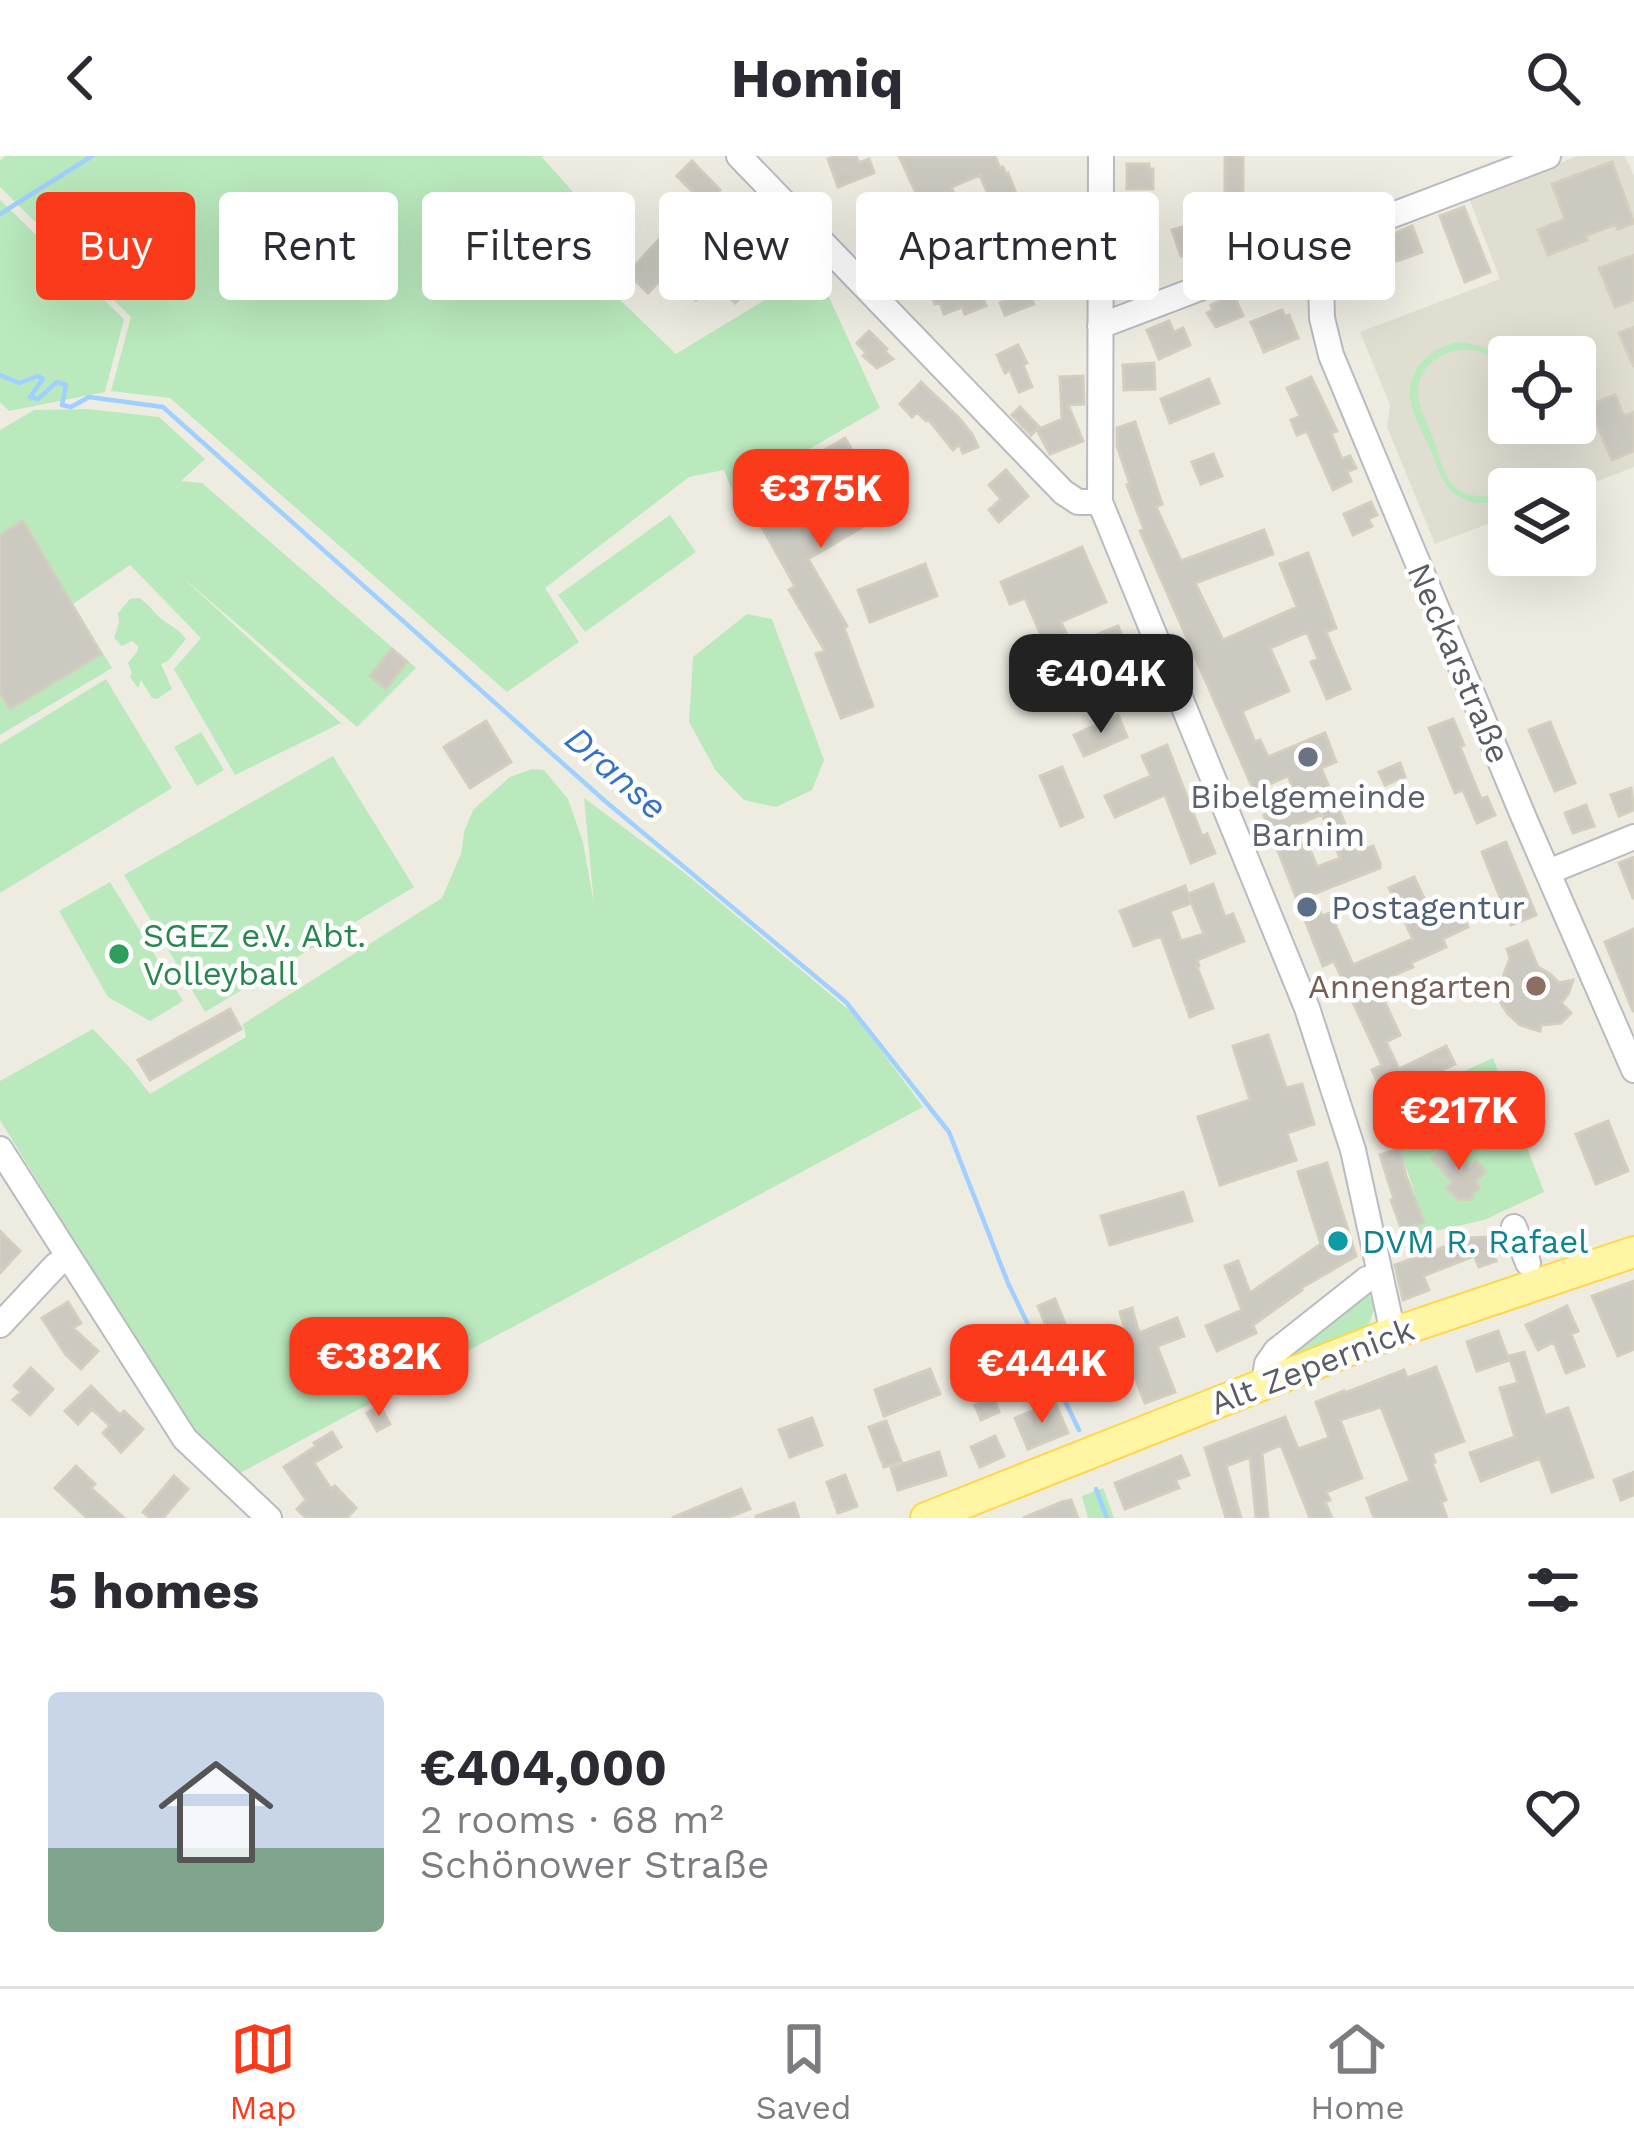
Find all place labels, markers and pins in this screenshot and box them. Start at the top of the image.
pin: €375K [737,449,905,551]
pin: €404K [1017,634,1185,736]
marker: Bibelgemeinde Barnim [1295,744,1321,770]
place label: Bibelgemeinde Barnim [1190,777,1426,854]
place label: Postagentur [1331,888,1525,927]
marker: Postagentur [1294,894,1320,920]
place label: SGEZ e.V. Abt. Volleyball [143,916,366,993]
marker: SGEZ e.V. Abt. Volleyball [106,941,132,967]
place label: Annengarten [1308,967,1512,1006]
marker: Annengarten [1523,973,1549,999]
pin: €217K [1375,1071,1543,1173]
place label: DVM R. Rafael [1362,1222,1588,1261]
marker: DVM R. Rafael [1325,1228,1351,1254]
pin: €382K [295,1317,463,1419]
pin: €444K [958,1324,1126,1426]

